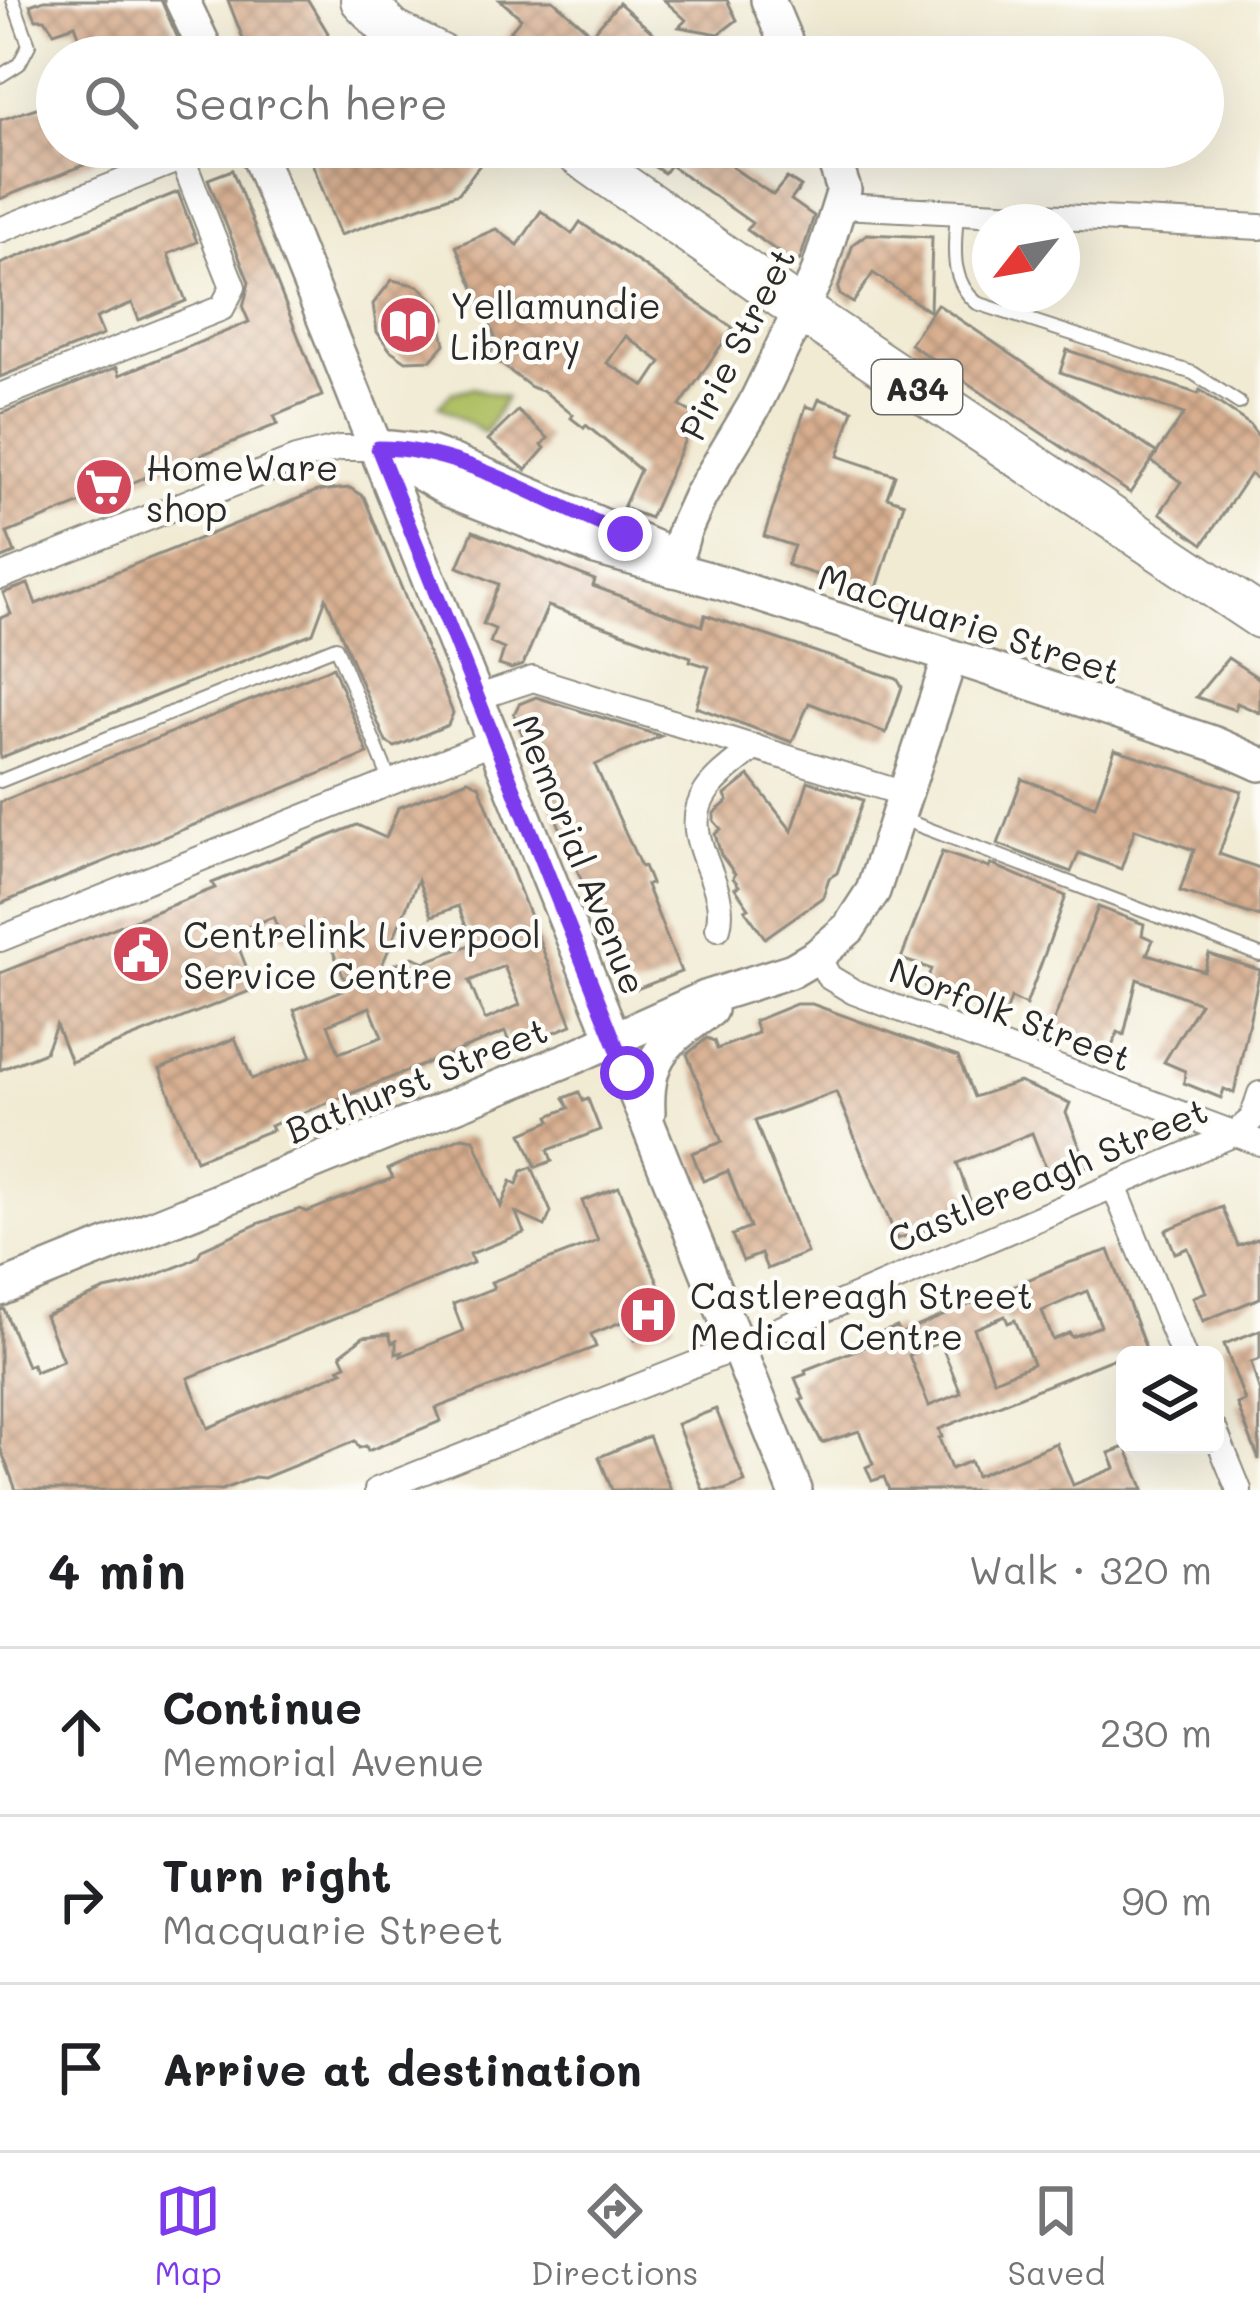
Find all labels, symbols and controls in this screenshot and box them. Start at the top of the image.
search box [36,36,1224,168]
icon: search [78,69,144,135]
text: Search here [174,73,448,131]
north arrow [972,204,1080,312]
street label: Pirie Street [667,239,805,447]
place label: Yellamundie Library [450,281,661,370]
library icon: Yellamundie Library [377,294,439,356]
road number: A34 [872,360,962,414]
place label: HomeWare shop [146,443,338,531]
supermarket icon: HomeWare shop [73,456,135,518]
route end [598,507,652,561]
street label: Macquarie Street [813,552,1127,694]
street label: Memorial Avenue [503,707,659,1001]
place label: Centrelink Liverpool Service Centre [183,910,541,998]
public building icon: Centrelink Liverpool Service Centre [110,923,172,985]
street label: Norfolk Street [883,945,1139,1081]
street label: Bathurst Street [278,1005,554,1153]
route start [600,1046,654,1100]
street label: Castlereagh Street [880,1085,1214,1263]
place label: Castlereagh Street Medical Centre [690,1271,1033,1359]
hospital icon: Castlereagh Street Medical Centre [617,1284,679,1346]
map controls [1116,1346,1224,1454]
button: layers [1116,1346,1224,1454]
text: 4 min [48,1535,186,1602]
text: Walk · 320 m [969,1543,1212,1594]
text: Continue [162,1677,362,1735]
icon: ahead [48,1699,114,1765]
text: 230 m [1100,1706,1212,1757]
text: Memorial Avenue [162,1735,484,1786]
text: Turn right [162,1845,391,1903]
icon: right [48,1867,114,1933]
text: 90 m [1121,1874,1212,1925]
text: Macquarie Street [162,1903,503,1954]
icon: arrive [48,2035,114,2101]
text: Arrive at destination [162,2039,642,2097]
tab: Map [155,2178,222,2293]
tab: Directions [531,2178,698,2293]
tab: Saved [1008,2178,1105,2293]

